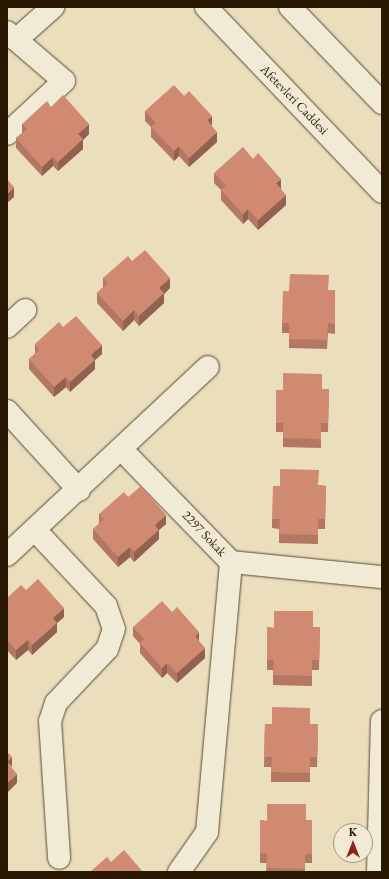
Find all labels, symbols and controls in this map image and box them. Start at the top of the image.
street label: Afetevleri Caddesi [257,62,331,138]
street label: 2297 Sokak [179,508,229,560]
north arrow [333,823,373,863]
text: K [349,825,357,839]

